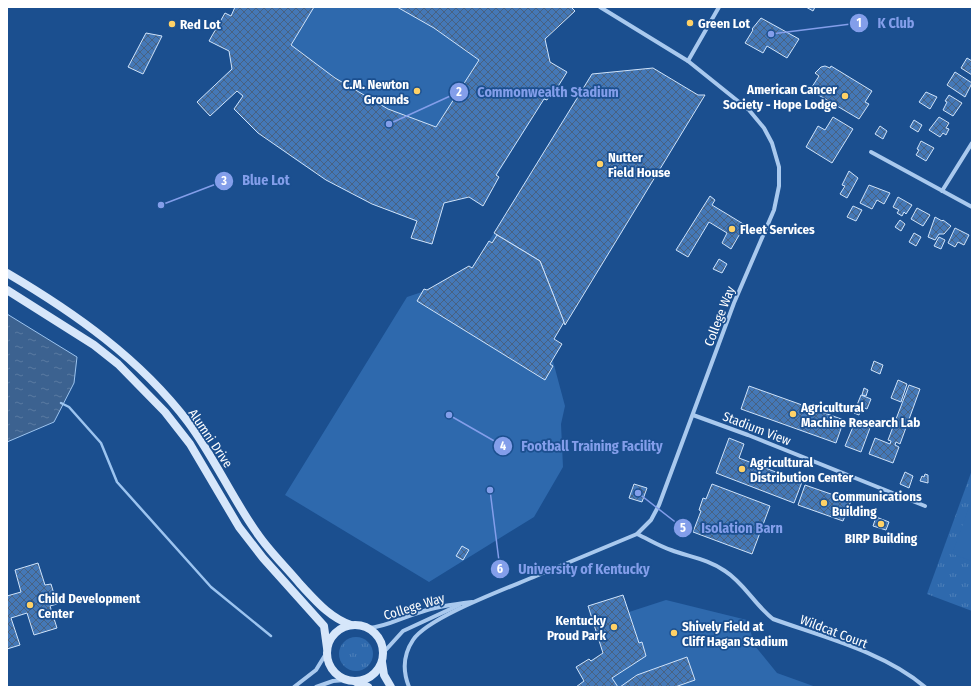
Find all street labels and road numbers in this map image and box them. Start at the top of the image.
street label: College Way [701,284,738,348]
street label: Alumni Drive [185,406,236,471]
street label: Stadium View [721,409,794,449]
street label: College Way [382,590,447,623]
street label: Wildcat Court [798,612,870,651]

